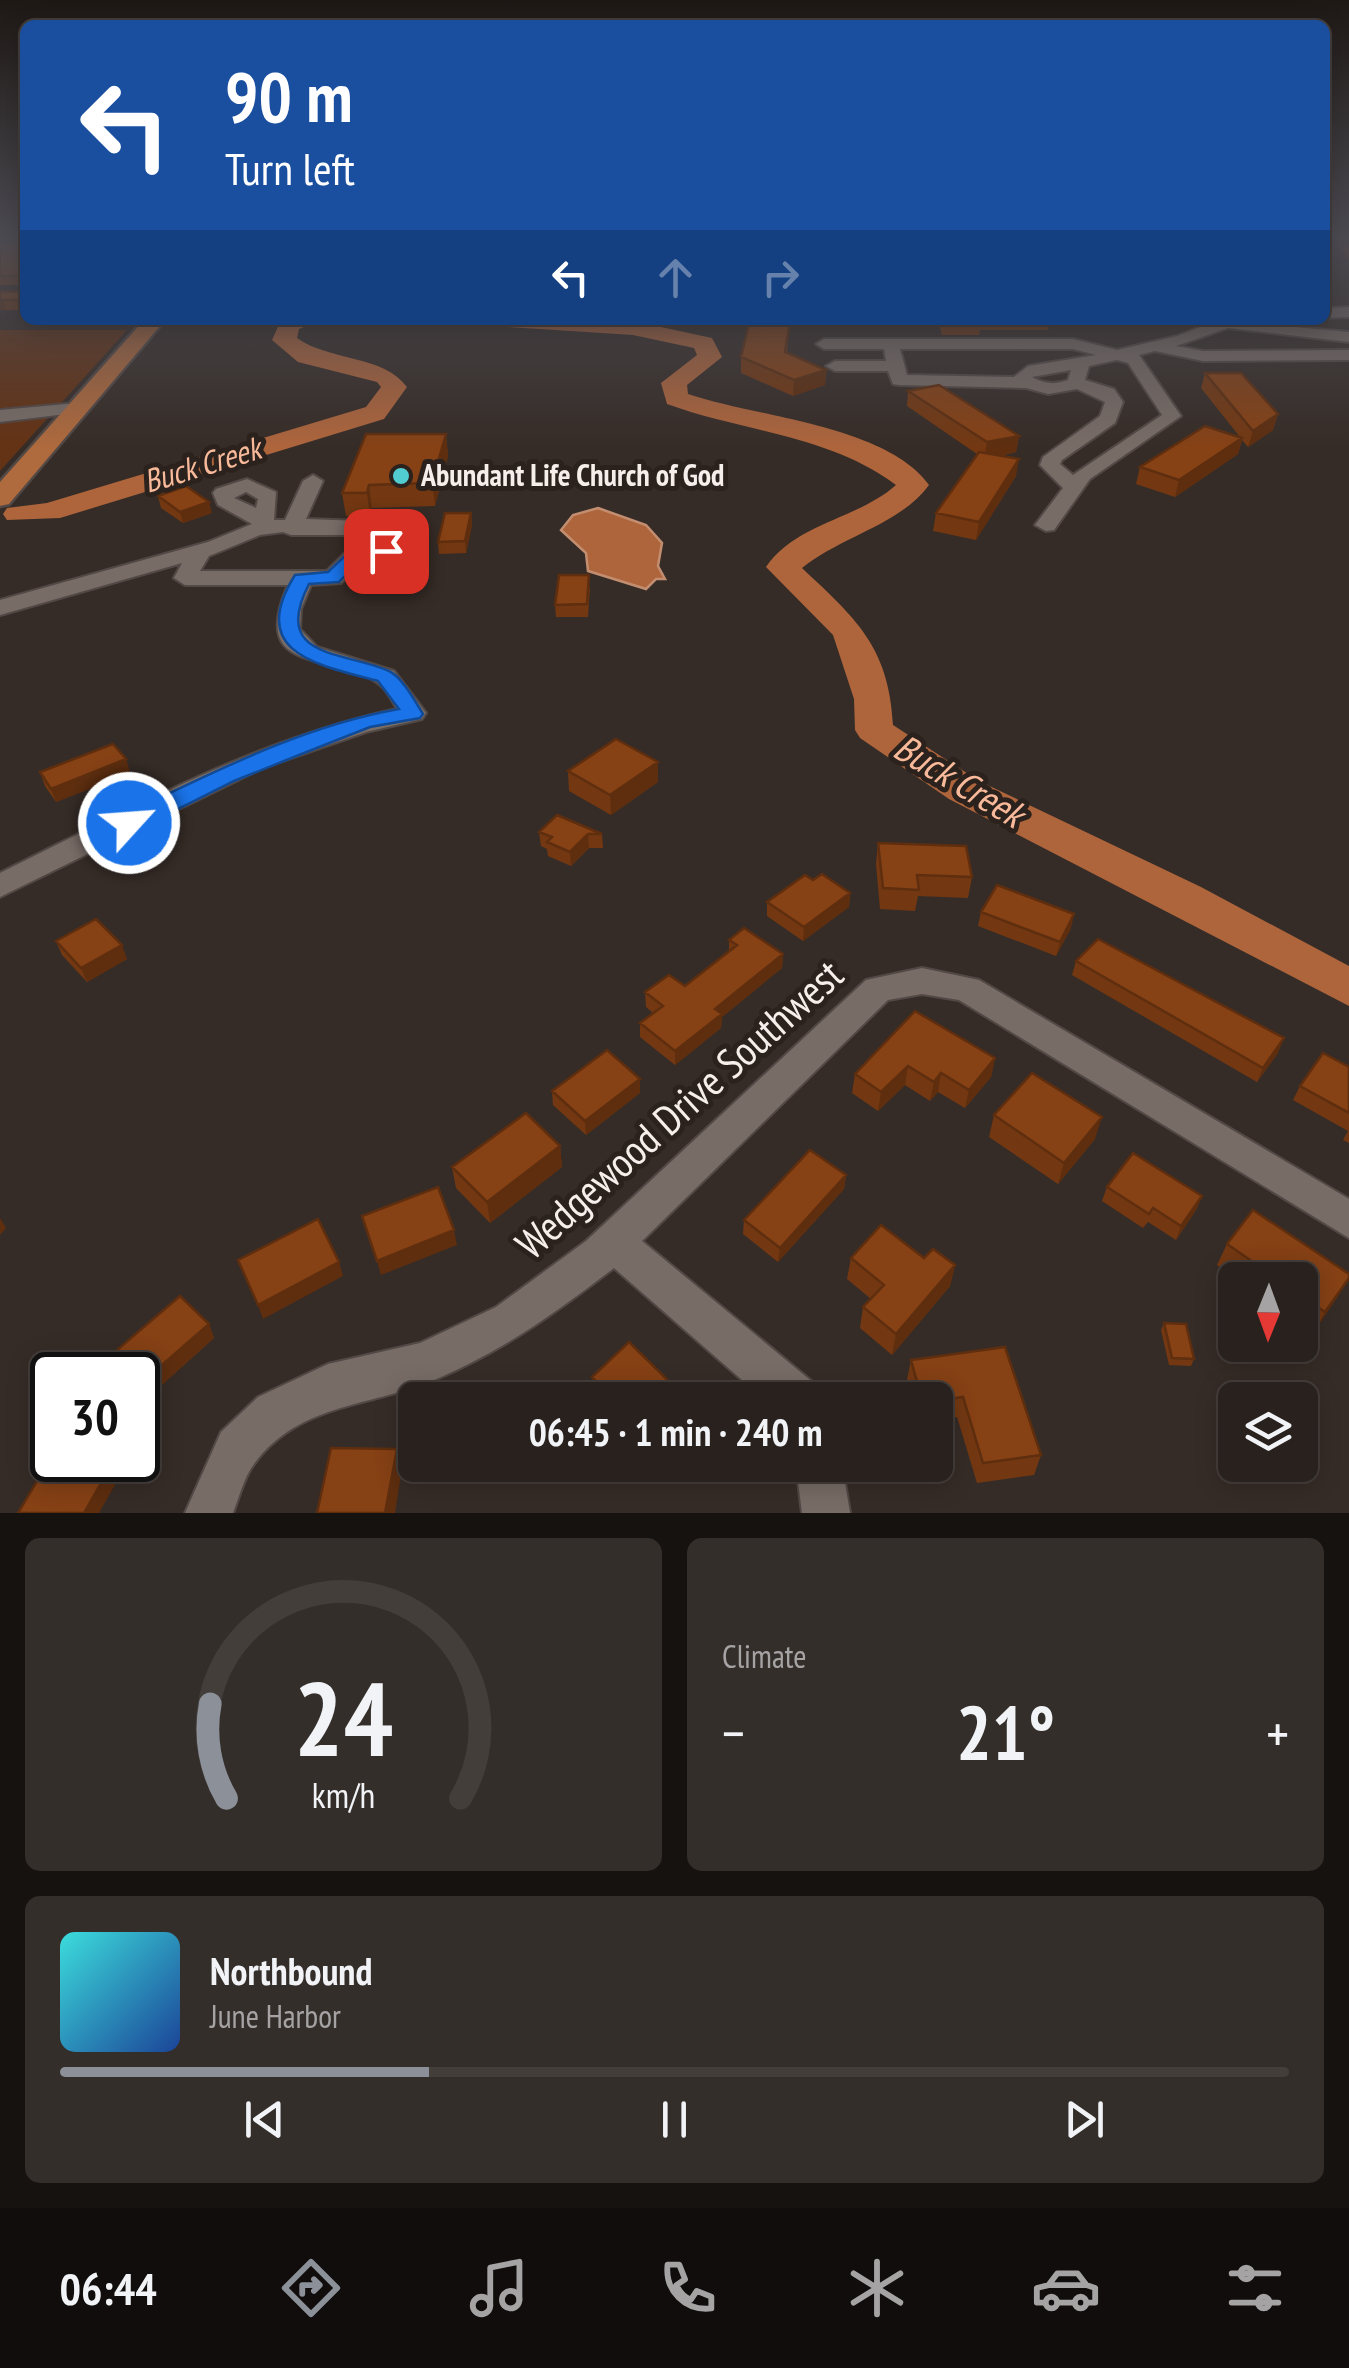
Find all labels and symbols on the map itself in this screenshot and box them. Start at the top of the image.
water label: Buck Creek [138,425,269,502]
place label: Abundant Life Church of God [420,455,724,494]
marker: Abundant Life Church of God [390,465,412,487]
pin [344,509,429,594]
water label: Buck Creek [886,722,1037,840]
position arrow [77,771,181,875]
street label: Wedgewood Drive Southwest [503,947,854,1270]
north arrow [1218,1262,1318,1362]
speed limit sign: 30 [30,1352,160,1482]

